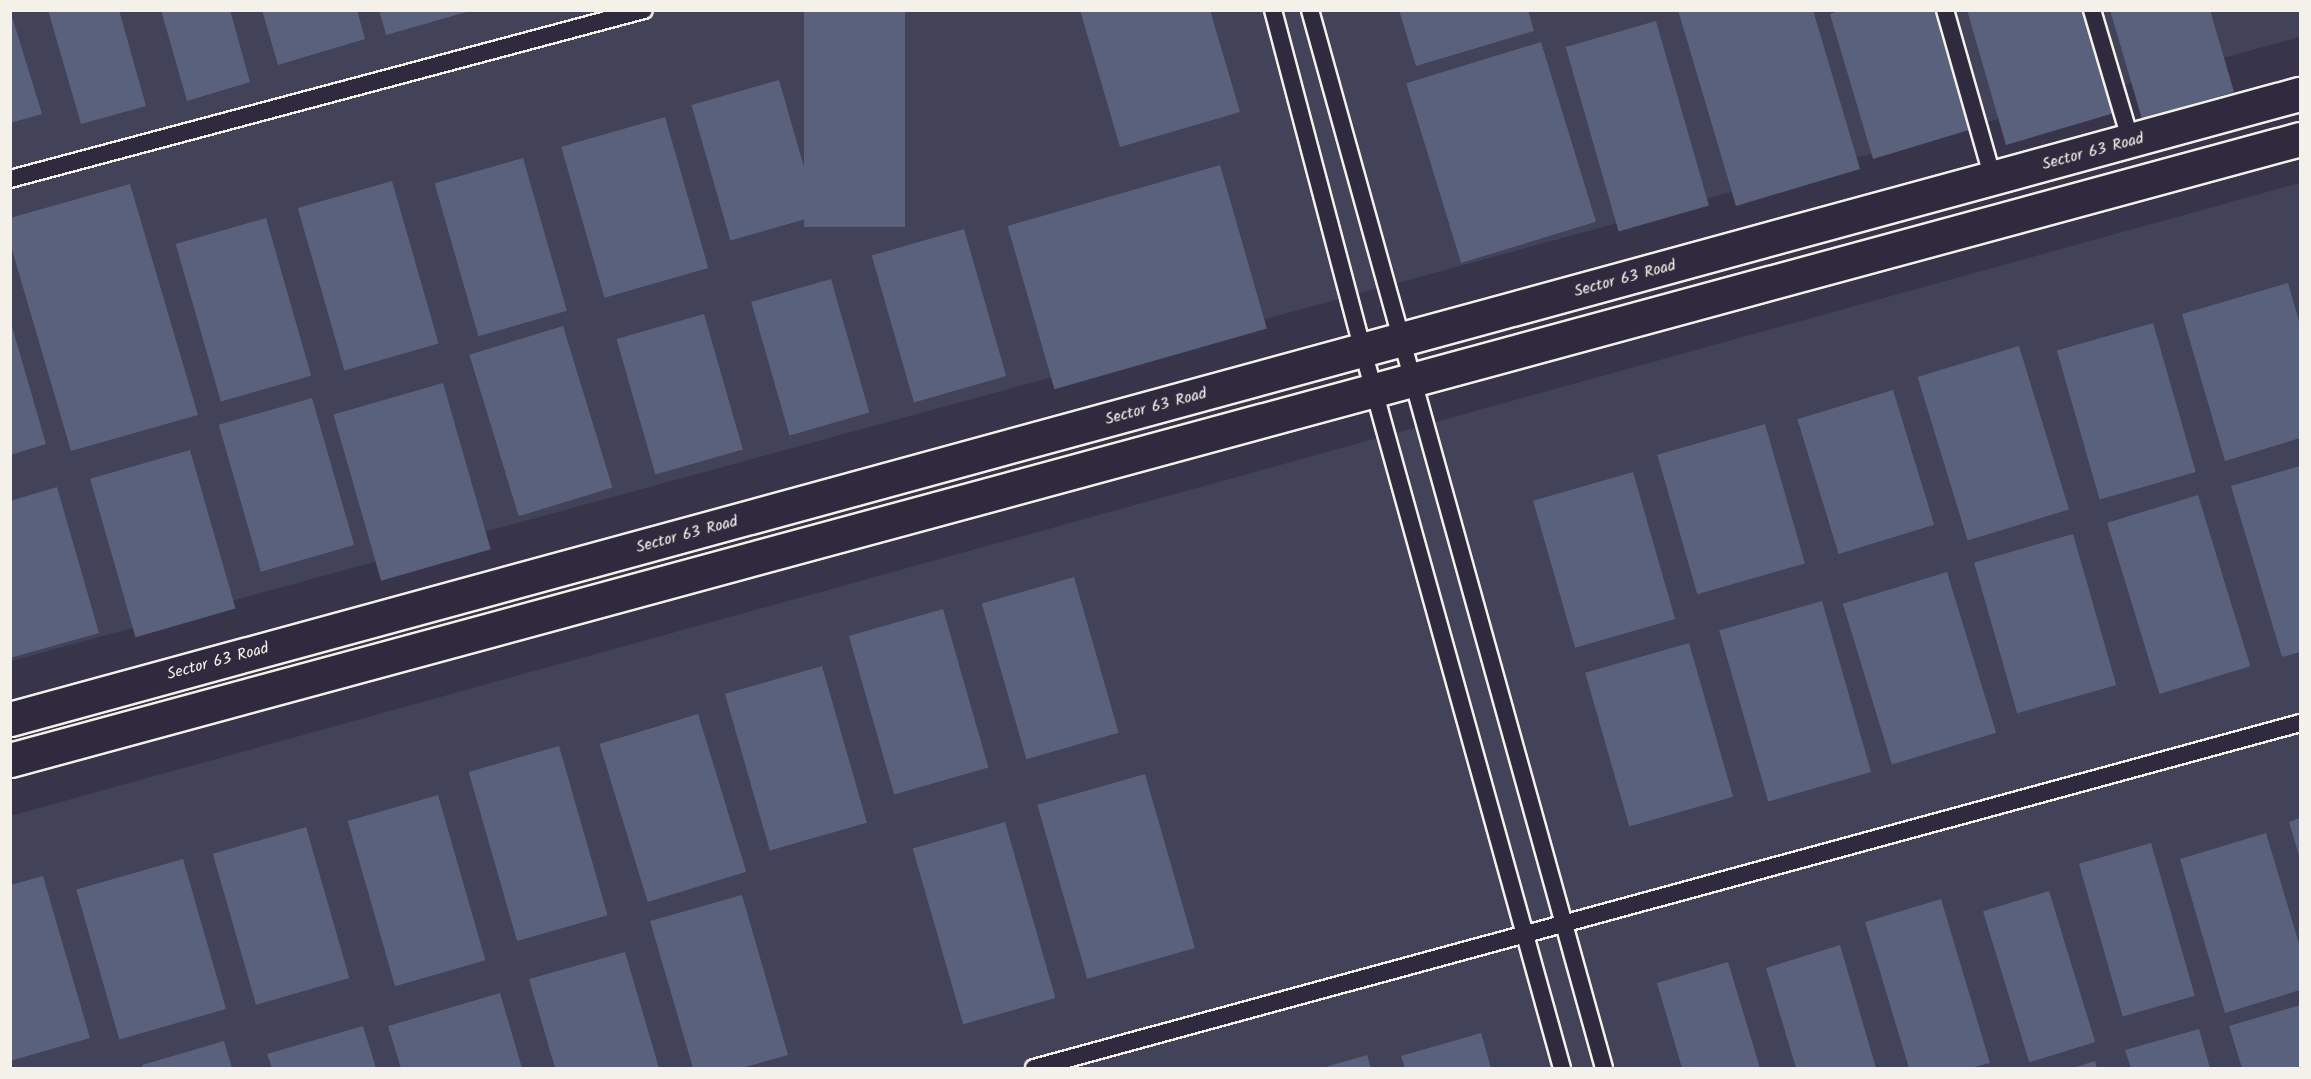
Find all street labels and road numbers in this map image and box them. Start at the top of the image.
street label: Sector 63 Road [2040,129,2146,175]
street label: Sector 63 Road [1572,256,1678,302]
street label: Sector 63 Road [1103,384,1209,430]
street label: Sector 63 Road [634,512,740,558]
street label: Sector 63 Road [165,639,271,685]

